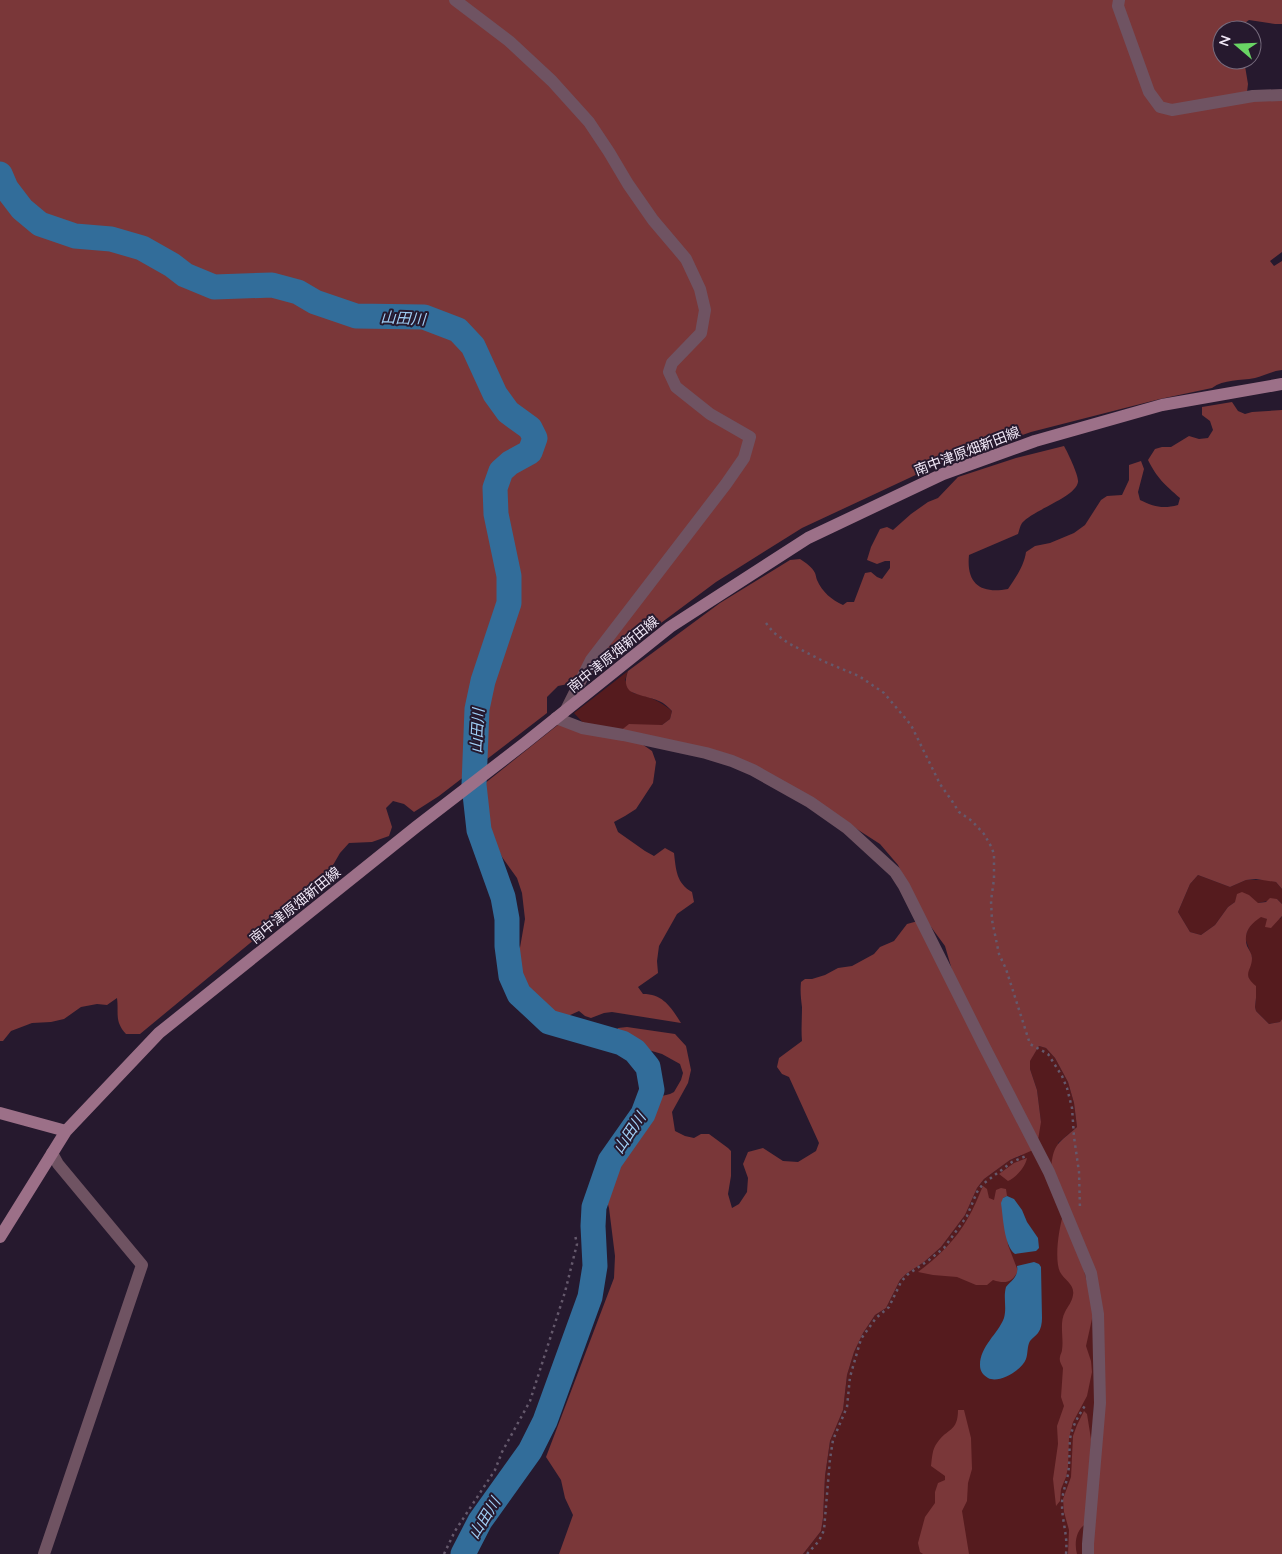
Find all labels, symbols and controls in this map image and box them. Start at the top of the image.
north arrow [1212,20,1262,70]
text: N [1215,33,1235,49]
water label: 山田川 [380,307,428,329]
street label: 南中津原畑新田線 [911,423,1023,479]
street label: 南中津原畑新田線 [564,612,662,696]
water label: 山田川 [466,706,488,754]
street label: 南中津原畑新田線 [246,863,344,947]
water label: 山田川 [609,1107,651,1157]
water label: 山田川 [464,1492,505,1542]

